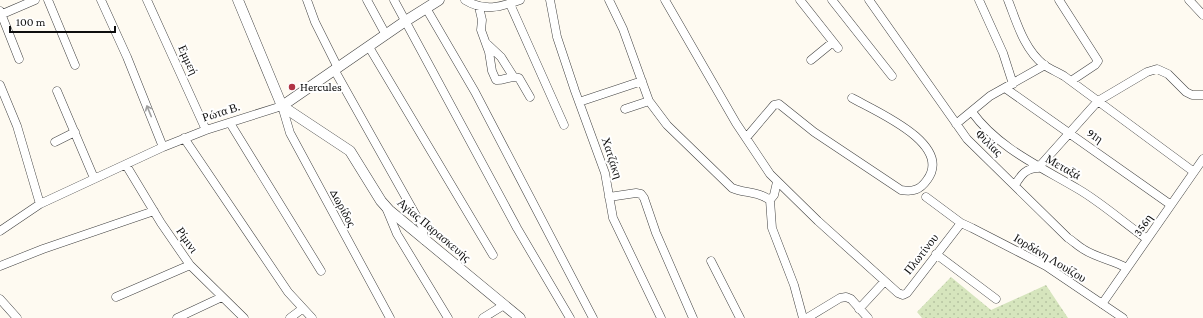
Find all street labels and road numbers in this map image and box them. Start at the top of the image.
street label: Εμμεή [175,43,201,77]
street label: Ρώτα Β. [200,99,242,125]
street label: 91η [1084,126,1106,146]
street label: Φιλίας [973,127,1005,159]
street label: Χατζάκη [599,135,625,181]
street label: Μεταξά [1043,152,1084,183]
street label: Δωρίδος [327,187,359,230]
street label: Αγίας Παρασκευής [394,195,474,265]
street label: 356η [1130,211,1156,239]
street label: Ρίμινι [173,224,201,256]
street label: Πλωτίνου [901,231,941,277]
street label: Ιορδάνη Λουίζου [1011,231,1089,285]

